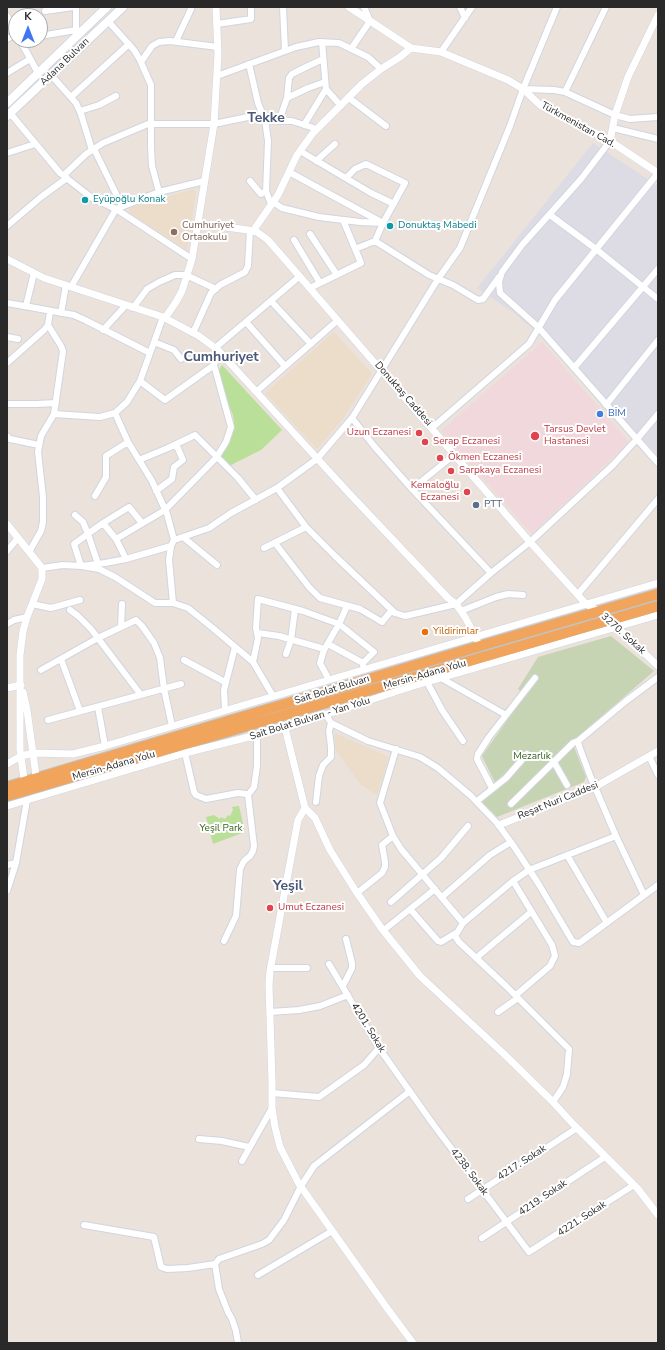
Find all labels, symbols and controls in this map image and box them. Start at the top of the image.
north arrow [8,8,48,48]
text: K [24,9,32,24]
street label: Adana Bulvarı [38,36,92,88]
street label: Türkmenistan Cad. [539,100,617,150]
district label: Tekke [247,111,285,127]
place label: Eyüpoğlu Konak [93,194,166,206]
marker: Eyüpoğlu Konak [80,195,90,205]
place label: Cumhuriyet Ortaokulu [182,220,234,244]
place label: Donuktaş Mabedi [398,220,476,232]
marker: Donuktaş Mabedi [385,221,395,231]
marker: Cumhuriyet Ortaokulu [169,227,179,237]
district label: Cumhuriyet [183,350,259,366]
street label: Donuktaş Caddesi [372,359,434,429]
place label: BİM [608,408,626,420]
marker: BİM [595,409,605,419]
place label: Tarsus Devlet Hastanesi [544,424,605,448]
place label: Uzun Eczanesi [347,427,411,439]
marker: Uzun Eczanesi [414,428,424,438]
marker: Tarsus Devlet Hastanesi [529,430,541,442]
place label: Serap Eczanesi [433,436,500,448]
marker: Serap Eczanesi [420,437,430,447]
place label: Ökmen Eczanesi [448,452,521,464]
marker: Ökmen Eczanesi [435,453,445,463]
place label: Sarpkaya Eczanesi [459,465,541,477]
marker: Sarpkaya Eczanesi [446,466,456,476]
place label: Kemaloğlu Eczanesi [411,480,459,504]
marker: Kemaloğlu Eczanesi [462,487,472,497]
place label: PTT [484,499,502,511]
marker: PTT [471,500,481,510]
street label: 3270. Sokak [598,611,648,657]
place label: Yildirimlar [433,626,479,638]
marker: Yildirimlar [420,627,430,637]
street label: Mersin-Adana Yolu [382,657,468,693]
street label: Sait Bolat Bulvarı [293,673,371,707]
street label: Sait Bolat Bulvarı - Yan Yolu [248,695,372,743]
street label: Mersin-Adana Yolu [71,748,157,784]
park label: Mezarlık [513,751,551,763]
street label: Reşat Nuri Caddesi [516,779,600,823]
park label: Yeşil Park [199,823,243,835]
district label: Yeşil [273,879,303,895]
place label: Umut Eczanesi [278,902,344,914]
marker: Umut Eczanesi [265,903,275,913]
street label: 4201. Sokak [348,1001,388,1055]
street label: 4217. Sokak [495,1143,549,1183]
street label: 4238. Sokak [447,1146,491,1198]
street label: 4219. Sokak [517,1177,569,1219]
street label: 4221. Sokak [555,1199,609,1239]

